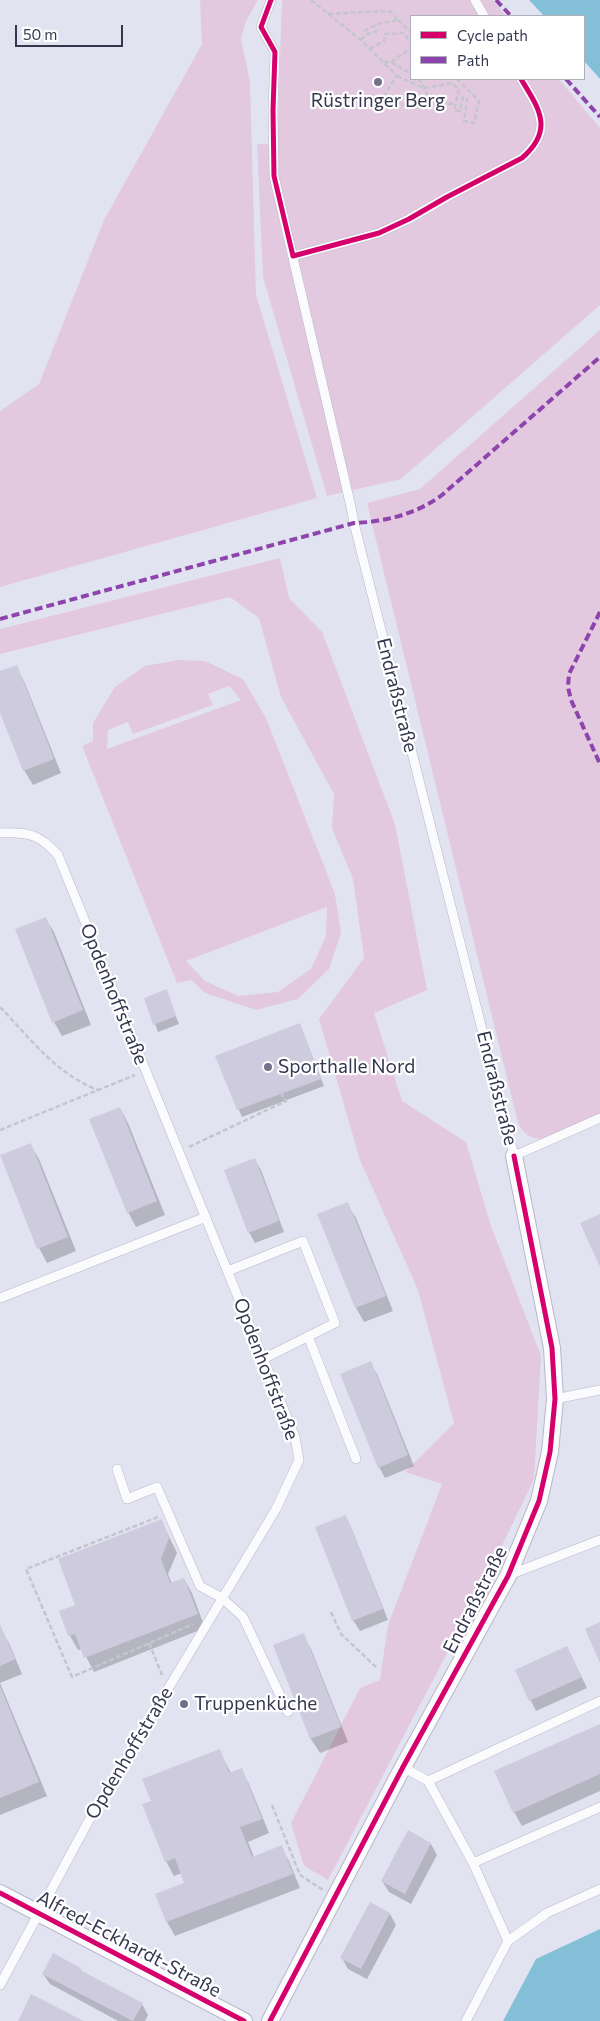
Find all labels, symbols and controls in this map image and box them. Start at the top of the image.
scale bar [18,15,125,47]
legend [410,15,585,80]
text: 50 m [23,25,57,43]
text: Cycle path [457,26,528,44]
text: Path [457,51,489,69]
marker: Rüstringer Berg [372,76,384,88]
place label: Rüstringer Berg [311,90,445,112]
street label: Endraßstraße [372,635,422,755]
street label: Opdenhoffstraße [75,920,153,1068]
street label: Endraßstraße [472,1028,522,1148]
place label: Sporthalle Nord [278,1056,415,1078]
marker: Sporthalle Nord [262,1061,274,1073]
street label: Opdenhoffstraße [228,1295,304,1443]
street label: Endraßstraße [438,1543,512,1657]
street label: Opdenhoffstraße [81,1683,177,1823]
place label: Truppenküche [194,1693,317,1715]
marker: Truppenküche [178,1698,190,1710]
street label: Alfred-Eckhardt-Straße [33,1886,225,2002]

